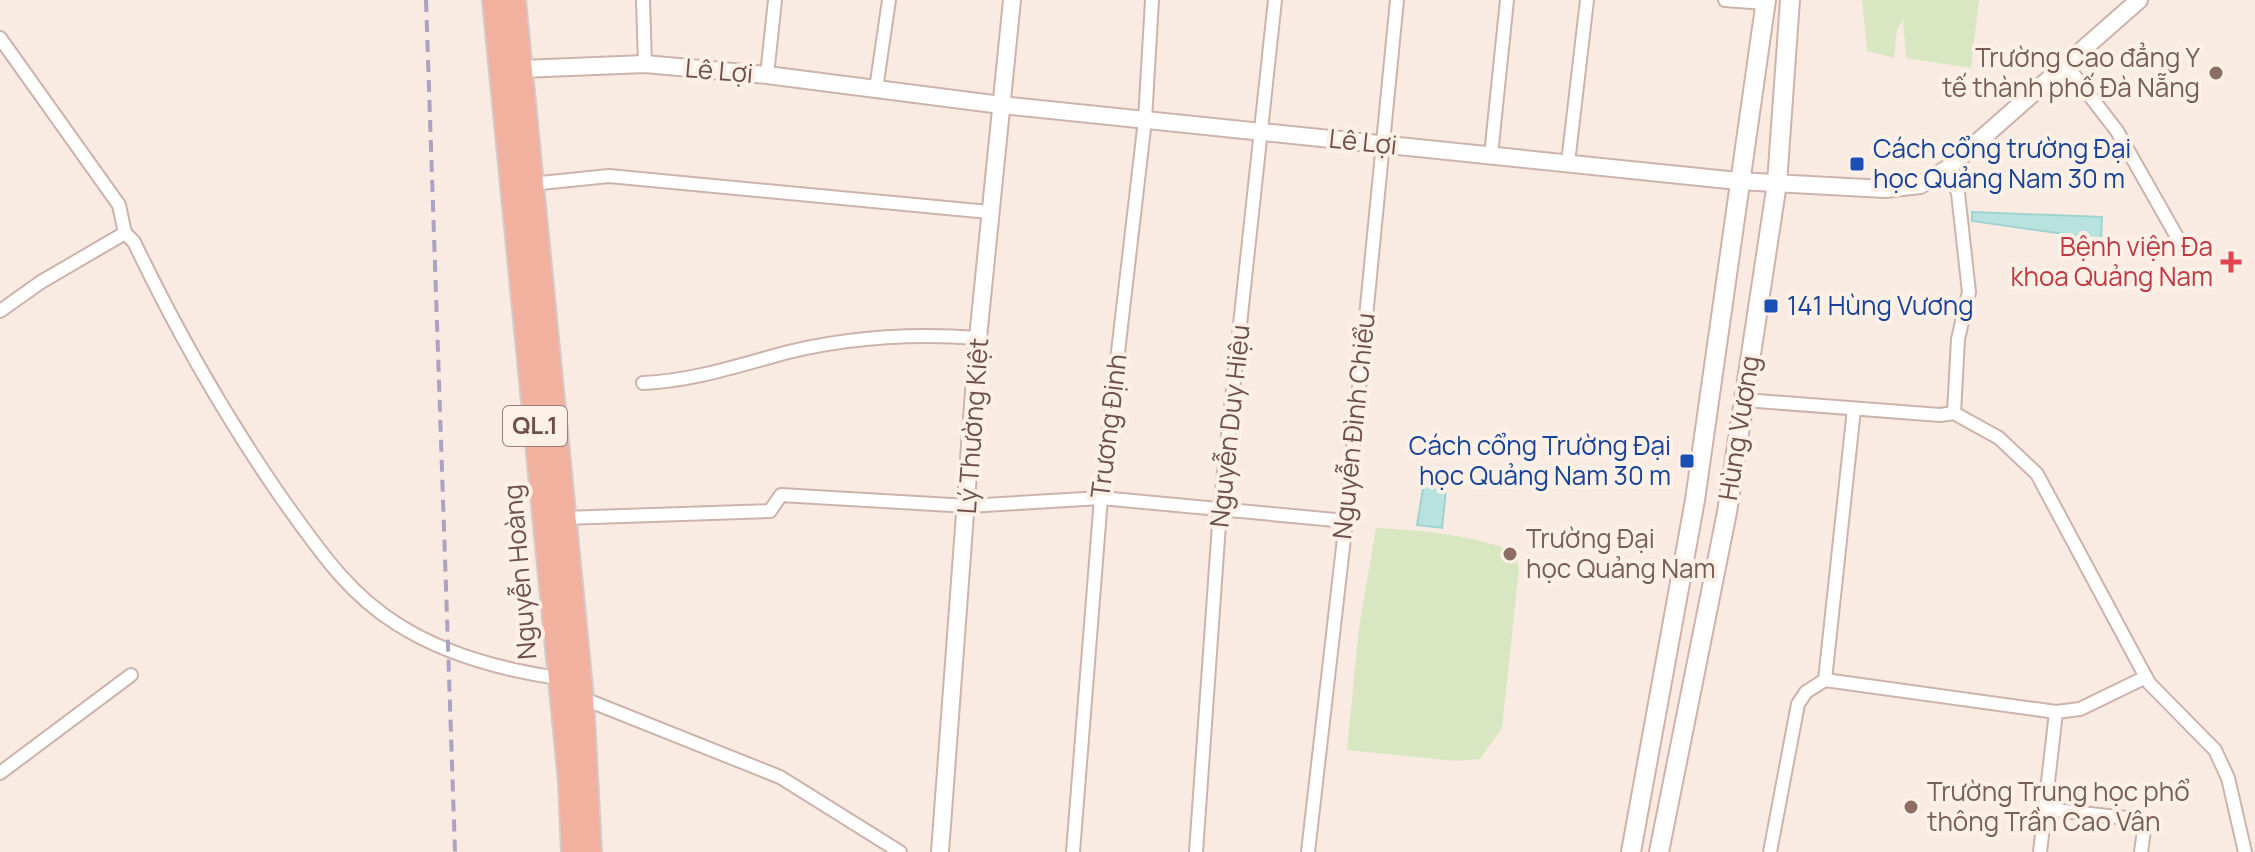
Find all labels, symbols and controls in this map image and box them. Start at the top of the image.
place label: Trường Cao đẳng Y tế thành phố Đà Nẵng [1942,39,2201,105]
street label: Lê Lợi [683,49,755,91]
marker: Trường Cao đẳng Y tế thành phố Đà Nẵng [2207,64,2225,82]
street label: Lê Lợi [1327,120,1399,162]
place label: Cách cổng trường Đại học Quảng Nam 30 m [1873,130,2131,196]
marker: Cách cổng trường Đại học Quảng Nam 30 m [1848,155,1866,173]
place label: Bệnh viện Đa khoa Quảng Nam [2011,228,2213,294]
marker: Bệnh viện Đa khoa Quảng Nam [2220,251,2242,273]
place label: 141 Hùng Vương [1787,287,1974,323]
marker: 141 Hùng Vương [1762,297,1780,315]
street label: Nguyễn Đình Chiểu [1323,311,1383,541]
street label: Nguyễn Duy Hiệu [1200,323,1258,529]
street label: Lý Thường Kiệt [948,337,996,515]
street label: Trương Định [1081,352,1135,500]
street label: Hùng Vương [1709,353,1767,503]
road number: QL.1 [503,406,567,446]
place label: Cách cổng Trường Đại học Quảng Nam 30 m [1409,427,1671,493]
marker: Cách cổng Trường Đại học Quảng Nam 30 m [1678,452,1696,470]
street label: Nguyễn Hoàng [493,483,545,661]
place label: Trường Đại học Quảng Nam [1526,520,1715,586]
marker: Trường Đại học Quảng Nam [1501,545,1519,563]
place label: Trường Trung học phổ thông Trần Cao Vân [1927,773,2190,839]
marker: Trường Trung học phổ thông Trần Cao Vân [1902,798,1920,816]

